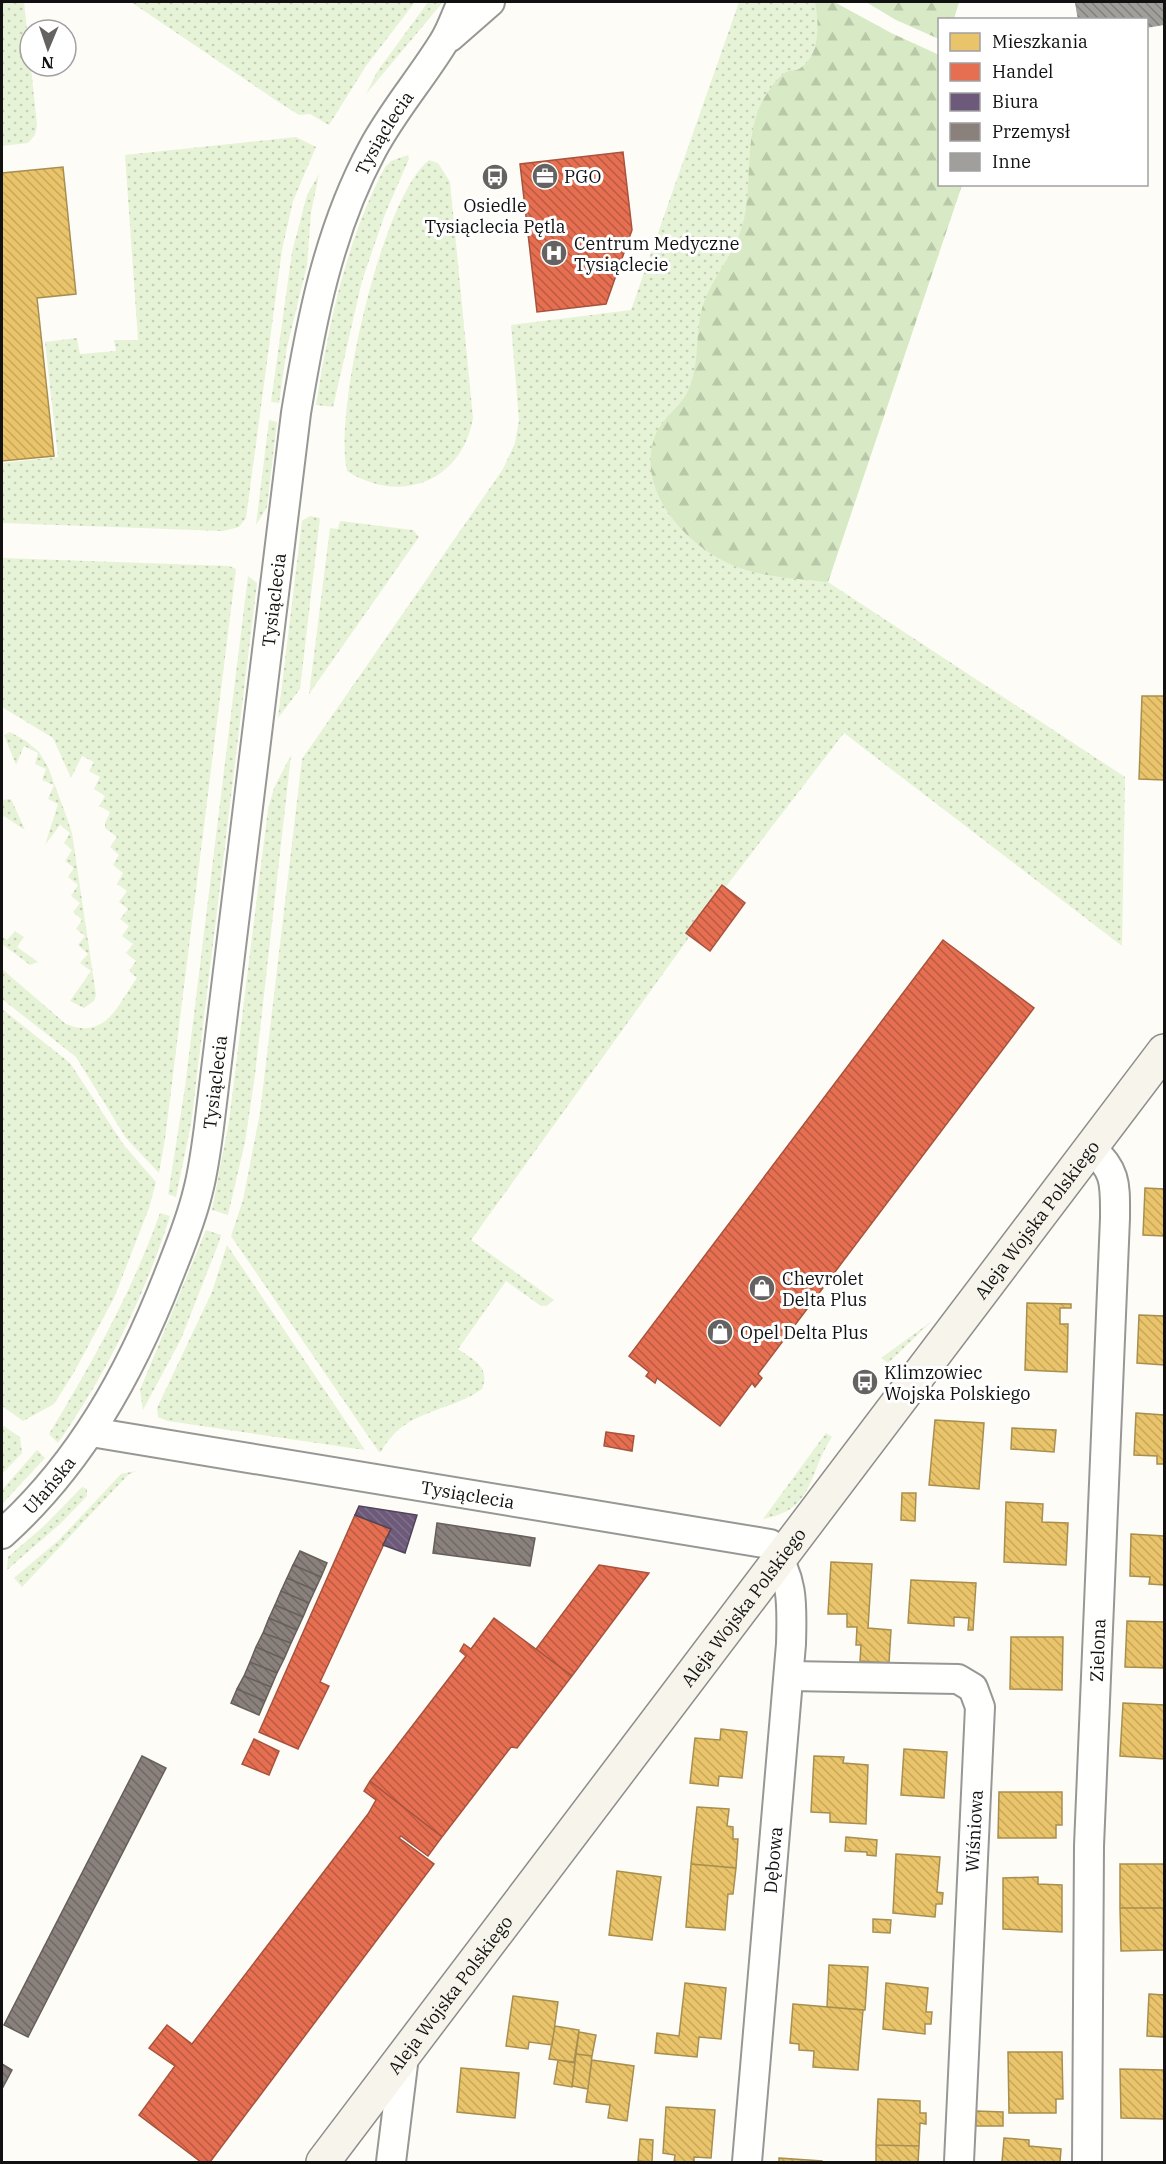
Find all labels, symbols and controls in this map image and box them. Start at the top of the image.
north arrow [18,18,78,78]
legend [938,18,1148,186]
text: Mieszkania [992,30,1088,53]
text: N [41,53,54,73]
text: Handel [992,60,1054,83]
street label: Tysiąclecia [350,86,418,179]
text: Biura [992,90,1039,113]
text: Przemysł [992,120,1071,143]
text: Inne [992,150,1031,173]
office icon: PGO [530,161,560,191]
bus stop icon: Osiedle Tysiąclecia Pętla [480,162,510,192]
place label: PGO [564,165,601,188]
place label: Osiedle Tysiąclecia Pętla [425,194,566,238]
place label: Centrum Medyczne Tysiąclecie [574,232,739,276]
hospital icon: Centrum Medyczne Tysiąclecie [539,238,569,268]
street label: Tysiąclecia [256,551,290,648]
street label: Tysiąclecia [197,1034,232,1131]
street label: Aleja Wojska Polskiego [969,1136,1104,1304]
place label: Chevrolet Delta Plus [782,1267,867,1311]
shop icon: Chevrolet Delta Plus [747,1273,777,1303]
shop icon: Opel Delta Plus [705,1317,735,1347]
place label: Opel Delta Plus [740,1321,868,1344]
place label: Klimzowiec Wojska Polskiego [884,1361,1030,1405]
bus stop icon: Klimzowiec Wojska Polskiego [850,1367,880,1397]
street label: Ułańska [18,1451,80,1519]
street label: Tysiąclecia [419,1475,517,1513]
street label: Aleja Wojska Polskiego [676,1523,811,1691]
street label: Zielona [1084,1618,1110,1682]
street label: Wiśniowa [960,1789,988,1873]
street label: Dębowa [759,1825,787,1894]
street label: Aleja Wojska Polskiego [382,1911,517,2079]

